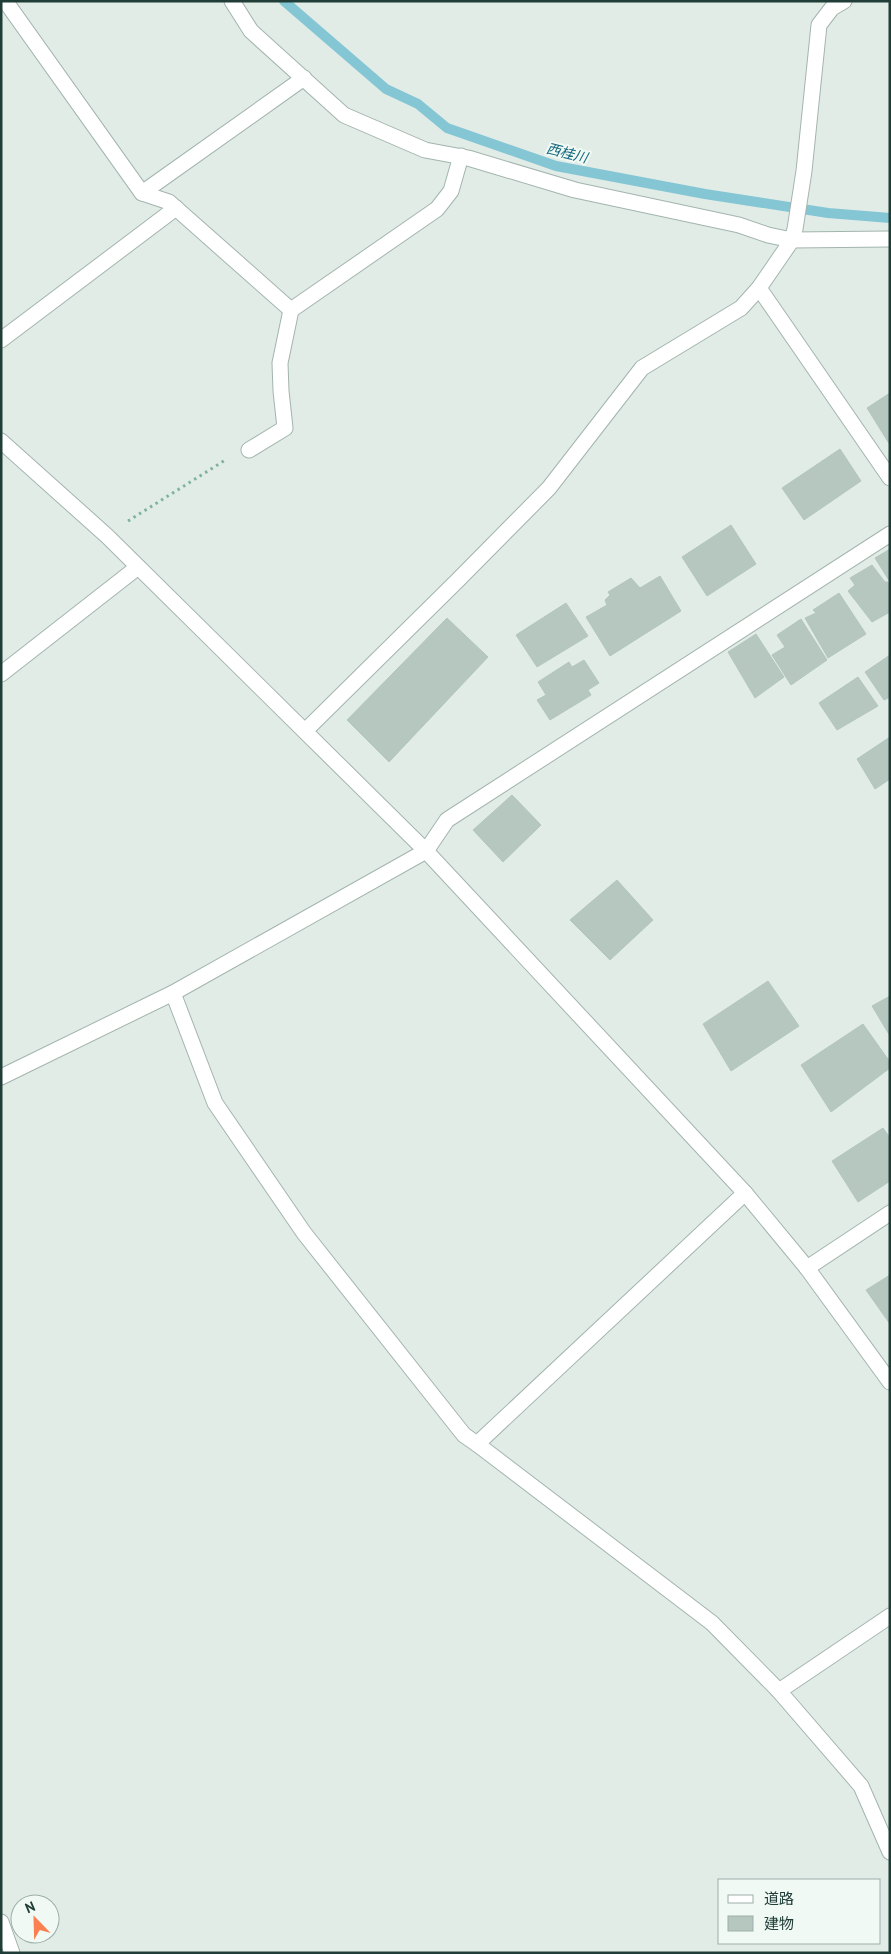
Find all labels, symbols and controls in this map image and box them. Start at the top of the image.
water label: 西桂川 [544,139,591,167]
legend [718,1879,881,1944]
text: 道路 [764,1889,794,1908]
north arrow [10,1894,60,1944]
text: N [22,1897,38,1917]
text: 建物 [764,1914,794,1933]

